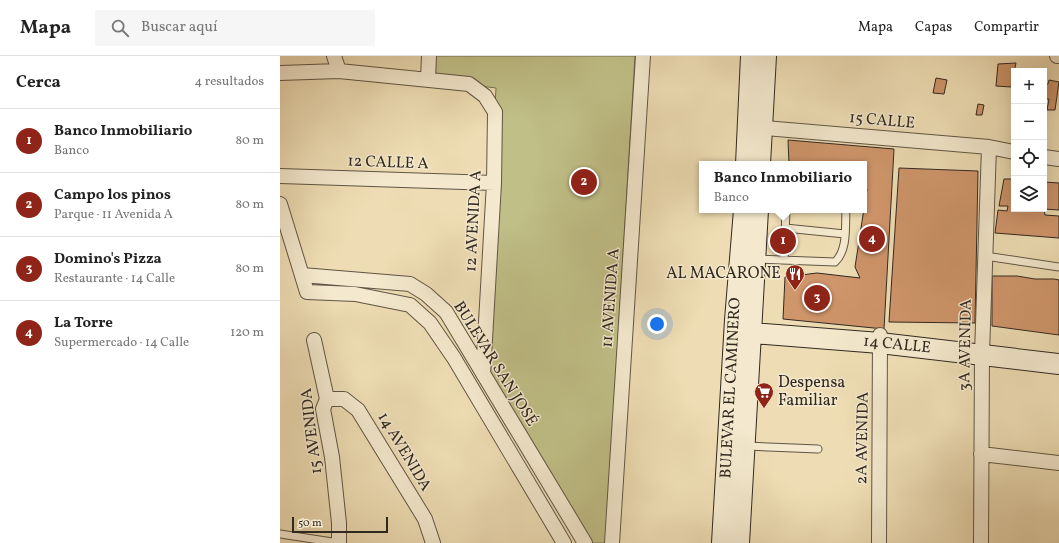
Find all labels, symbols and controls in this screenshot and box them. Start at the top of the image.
search box [95,10,375,46]
text: Mapa [20,15,71,41]
icon: search [109,17,131,39]
text: Buscar aquí [141,17,217,38]
text: Mapa [858,18,893,37]
text: Capas [915,18,952,37]
text: Compartir [974,18,1039,37]
map controls [1011,68,1047,212]
button: + [1011,68,1047,104]
text: Cerca [16,71,61,94]
text: 4 resultados [194,73,264,91]
button: − [1011,104,1047,140]
street label: 15 CALLE [848,107,916,135]
text: Banco Inmobiliario [54,121,192,142]
text: 1 [26,132,32,150]
text: 80 m [235,132,264,150]
button: locate [1011,140,1047,176]
text: Banco [54,142,89,160]
street label: 12 CALLE A [347,151,429,175]
popup [699,161,867,213]
pin: 2 [571,167,597,197]
text: Banco Inmobiliario [714,168,852,189]
street label: 12 AVENIDA A [460,169,488,273]
button: layers [1011,176,1047,212]
text: Campo los pinos [54,185,171,206]
text: Banco [714,189,749,207]
text: 2 [26,196,32,214]
text: 80 m [235,196,264,214]
text: Parque · 11 Avenida A [54,206,173,224]
pin: 4 [859,224,885,254]
pin: 1 [770,226,796,256]
street label: 11 AVENIDA A [597,248,625,348]
text: Domino's Pizza [54,249,162,270]
text: 3 [26,260,32,278]
text: 80 m [235,260,264,278]
place label: AL MACARONE [666,263,781,285]
restaurant icon: AL MACARONE [784,263,806,291]
text: Restaurante · 14 Calle [54,270,175,288]
pin: 3 [804,283,830,313]
street label: BULEVAR SAN JOSÉ [448,297,542,431]
street label: BULEVAR EL CAMINERO [715,297,747,479]
street label: 3A AVENIDA [954,299,978,391]
text: La Torre [54,313,113,334]
your location [647,314,667,334]
text: 4 [25,324,33,342]
text: 120 m [230,324,264,342]
street label: 14 CALLE [862,331,932,359]
text: Supermercado · 14 Calle [54,334,189,352]
place label: Despensa Familiar [778,372,845,412]
supermarket icon: Despensa Familiar [753,381,775,409]
street label: 15 AVENIDA [296,387,328,475]
street label: 2A AVENIDA [851,391,875,485]
street label: 14 AVENIDA [372,408,436,496]
scale bar [292,515,388,534]
text: 50 m [298,516,322,531]

